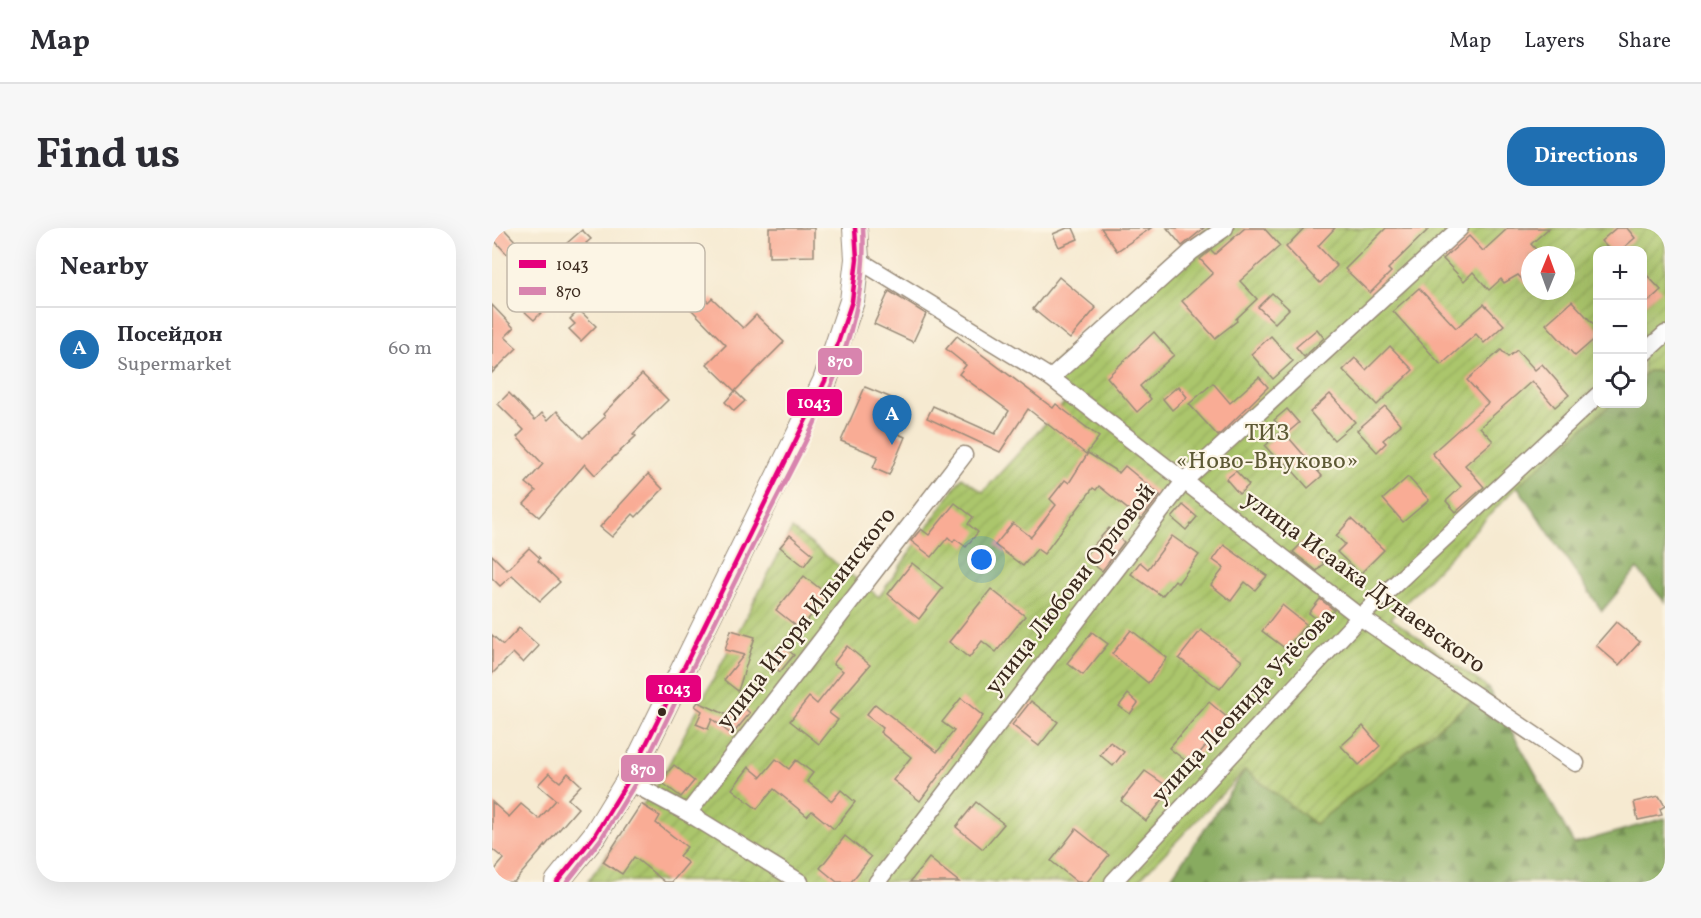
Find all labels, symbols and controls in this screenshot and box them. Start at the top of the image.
text: Map [30,22,90,61]
text: Map [1449,27,1491,56]
text: Layers [1524,27,1585,56]
text: Share [1618,27,1671,56]
text: Find us [36,127,180,186]
button: Directions [1507,127,1665,186]
legend [507,243,705,312]
north arrow [1521,246,1575,300]
map controls [1593,246,1647,408]
button: + [1593,246,1647,300]
text: Nearby [60,249,149,285]
text: 1043 [556,255,589,277]
text: 870 [556,282,581,304]
button: − [1593,300,1647,354]
text: Посейдон [117,320,222,351]
text: A [72,335,87,363]
text: 60 m [388,335,432,363]
line badge: 870 [817,347,863,376]
text: Supermarket [117,351,232,379]
text: 870 [827,352,853,374]
button: locate [1593,354,1647,408]
line badge: 1043 [786,388,843,417]
text: 1043 [797,393,831,415]
pin: A [872,396,912,445]
park label: ТИЗ «Ново-Внуково» [1176,417,1358,479]
street label: улица Любови Орловой [978,477,1164,703]
street label: улица Исаака Дунаевского [1236,483,1492,683]
street label: улица Игоря Ильинского [709,500,905,738]
your location [967,545,996,574]
street label: улица Леонида Утёсова [1144,601,1344,811]
line badge: 1043 [645,674,702,703]
text: 1043 [657,679,691,701]
unlabelled marker [656,706,668,718]
line badge: 870 [620,754,665,783]
text: 870 [630,760,656,782]

